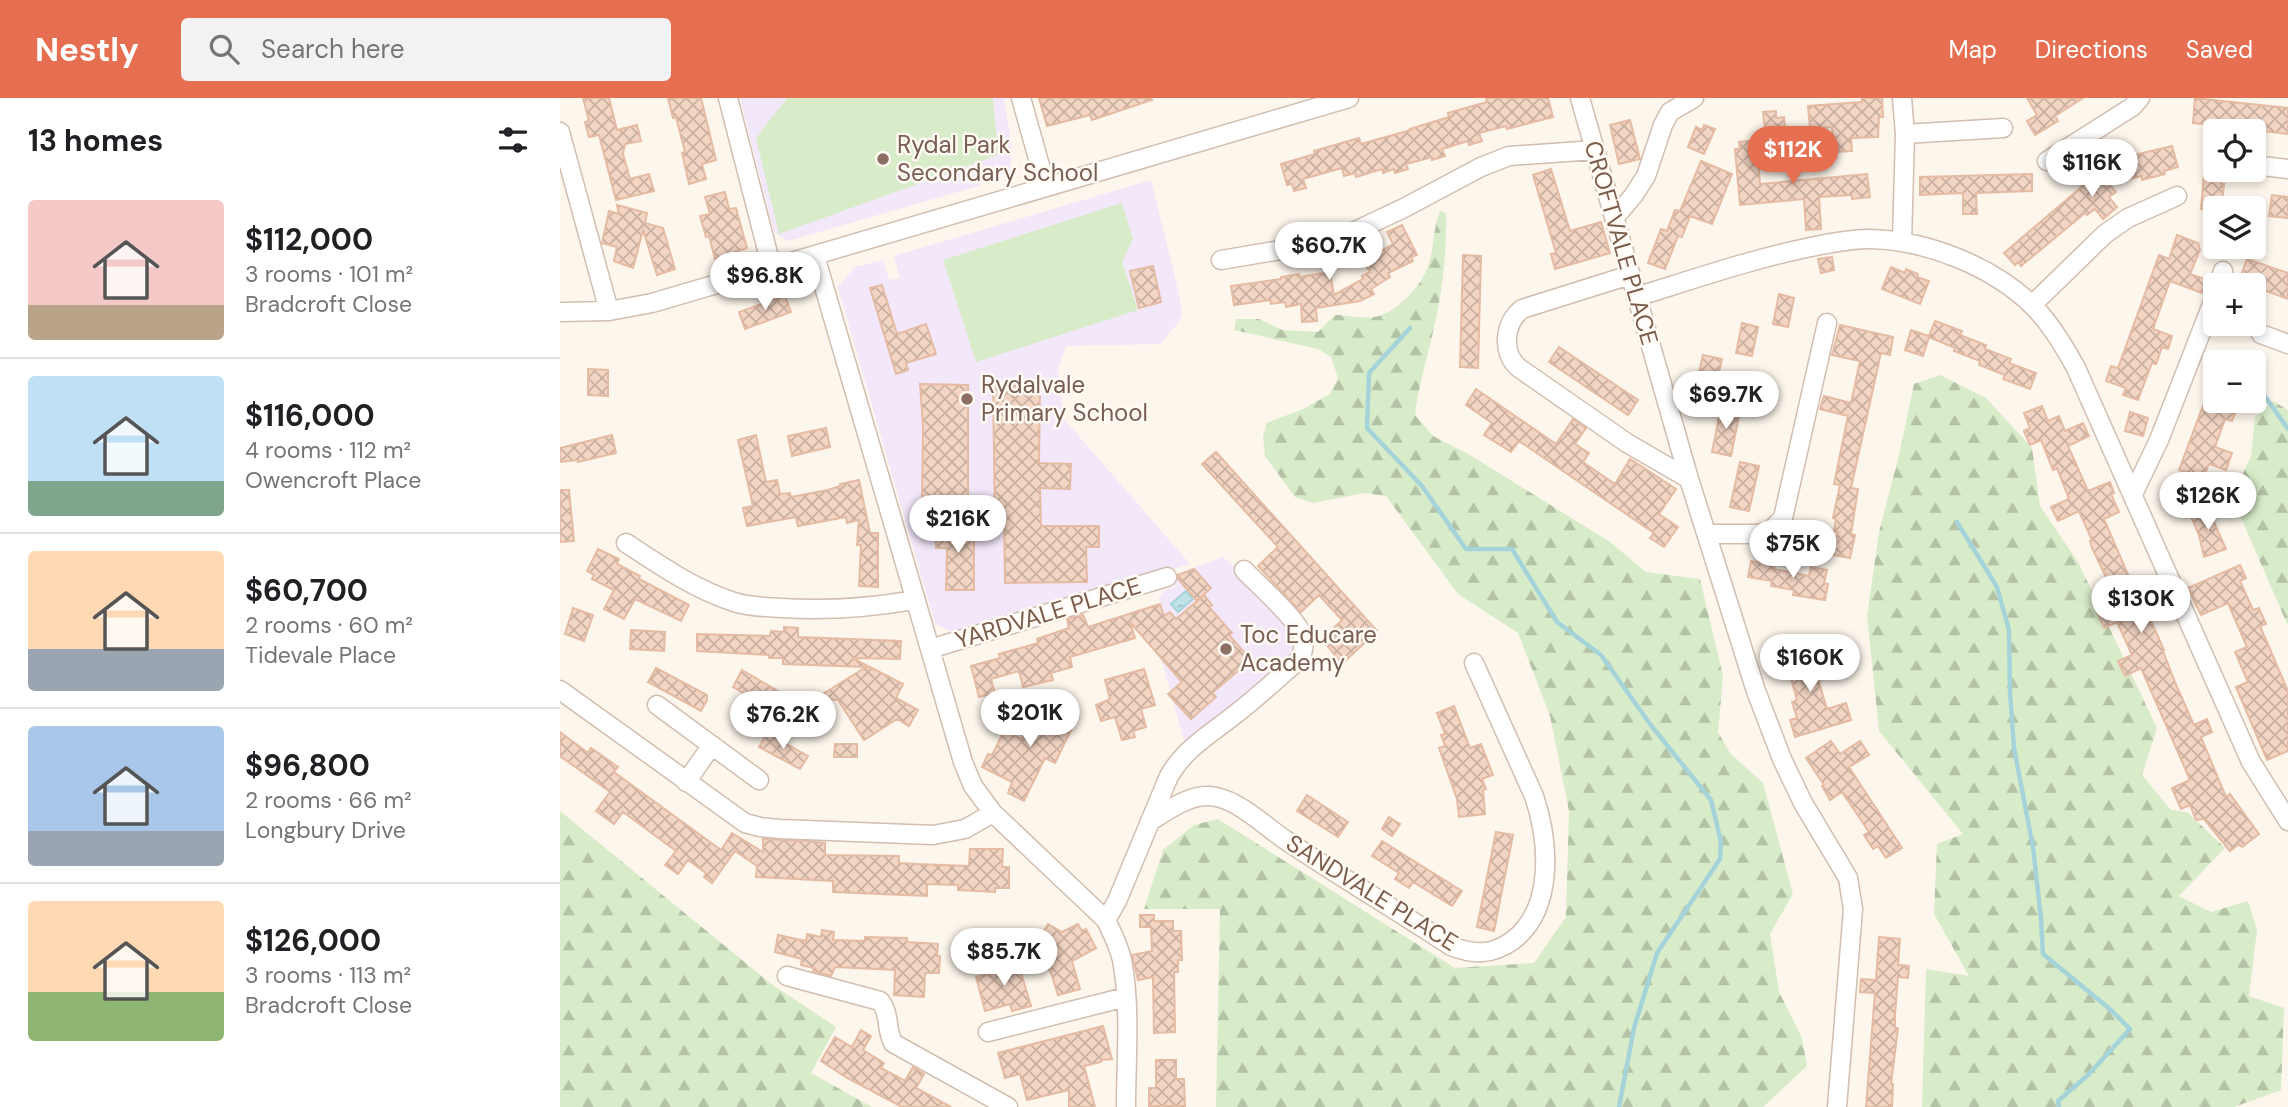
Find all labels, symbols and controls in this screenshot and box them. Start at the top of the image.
search box [181,18,671,81]
text: Nestly [35,28,139,71]
icon: search [205,30,243,68]
text: Search here [261,32,405,66]
text: Map [1949,34,1997,65]
text: Directions [2035,34,2148,65]
text: Saved [2186,34,2253,65]
map controls [2203,119,2266,413]
button: locate [2203,119,2266,182]
text: 13 homes [28,121,163,160]
icon: filters [494,121,532,159]
pin: $112K [1744,126,1842,186]
place label: Rydal Park Secondary School [897,129,1098,188]
text: $112K [1764,134,1822,164]
street label: CROFTVALE PLACE [1578,137,1665,349]
pin: $116K [2043,140,2141,199]
text: $116K [2062,147,2122,177]
marker: Rydal Park Secondary School [875,151,891,167]
button: layers [2203,196,2266,259]
text: $112,000 [245,220,373,259]
pin: $60.7K [1272,222,1386,282]
icon: home [84,228,168,312]
text: $60.7K [1291,230,1367,260]
pin: $96.8K [708,252,822,312]
text: 3 rooms · 101 m² [245,259,413,289]
text: $96.8K [726,260,804,290]
button: + [2203,273,2266,336]
text: Bradcroft Close [245,289,412,319]
button: − [2203,350,2266,413]
place label: Rydalvale Primary School [981,369,1148,428]
pin: $69.7K [1669,372,1783,431]
text: $69.7K [1689,379,1763,409]
marker: Rydalvale Primary School [959,391,975,407]
text: $116,000 [245,396,375,435]
icon: home [84,404,168,488]
text: 4 rooms · 112 m² [245,435,411,465]
text: Owencroft Place [245,465,421,495]
pin: $126K [2159,472,2257,532]
text: $126K [2175,480,2241,510]
pin: $216K [909,496,1007,555]
text: $216K [925,503,991,533]
pin: $75K [1752,520,1834,580]
text: $75K [1765,528,1821,558]
street label: YARDVALE PLACE [951,570,1145,656]
text: $60,700 [245,571,368,610]
pin: $130K [2092,575,2190,635]
icon: home [84,579,168,663]
text: $130K [2107,583,2175,613]
text: 2 rooms · 60 m² [245,610,413,640]
place label: Toc Educare Academy [1240,619,1377,678]
pin: $160K [1761,634,1859,694]
text: Tidevale Place [245,640,396,670]
marker: Toc Educare Academy [1218,641,1234,657]
text: $160K [1776,642,1844,672]
pin: $201K [981,690,1079,749]
pin: $76.2K [726,692,840,751]
text: $201K [997,697,1063,727]
text: $76.2K [746,699,820,729]
text: $96,800 [245,746,370,785]
icon: home [84,754,168,838]
text: 2 rooms · 66 m² [245,785,412,815]
text: Longbury Drive [245,815,406,845]
street label: SANDVALE PLACE [1281,827,1464,958]
text: $126,000 [245,921,381,960]
pin: $85.7K [947,928,1061,988]
icon: home [84,929,168,1013]
text: $85.7K [966,936,1042,966]
text: 3 rooms · 113 m² [245,960,411,990]
text: Bradcroft Close [245,990,412,1020]

